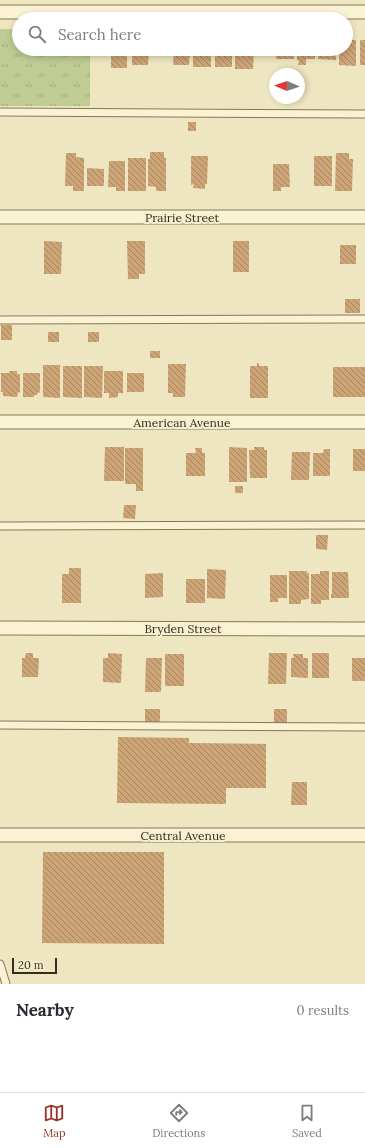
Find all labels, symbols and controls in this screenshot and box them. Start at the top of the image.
search box [12,12,353,56]
icon: search [26,23,48,45]
text: Search here [58,25,141,44]
north arrow [269,68,305,104]
street label: Prairie Street [145,210,219,225]
street label: American Avenue [132,415,231,430]
street label: Bryden Street [144,621,222,636]
street label: Central Avenue [140,828,226,843]
scale bar [12,956,57,975]
text: 20 m [18,958,43,972]
text: Nearby [16,999,74,1021]
text: 0 results [297,1002,349,1019]
tab: Map [43,1102,66,1140]
tab: Directions [152,1102,205,1140]
tab: Saved [292,1102,322,1140]

